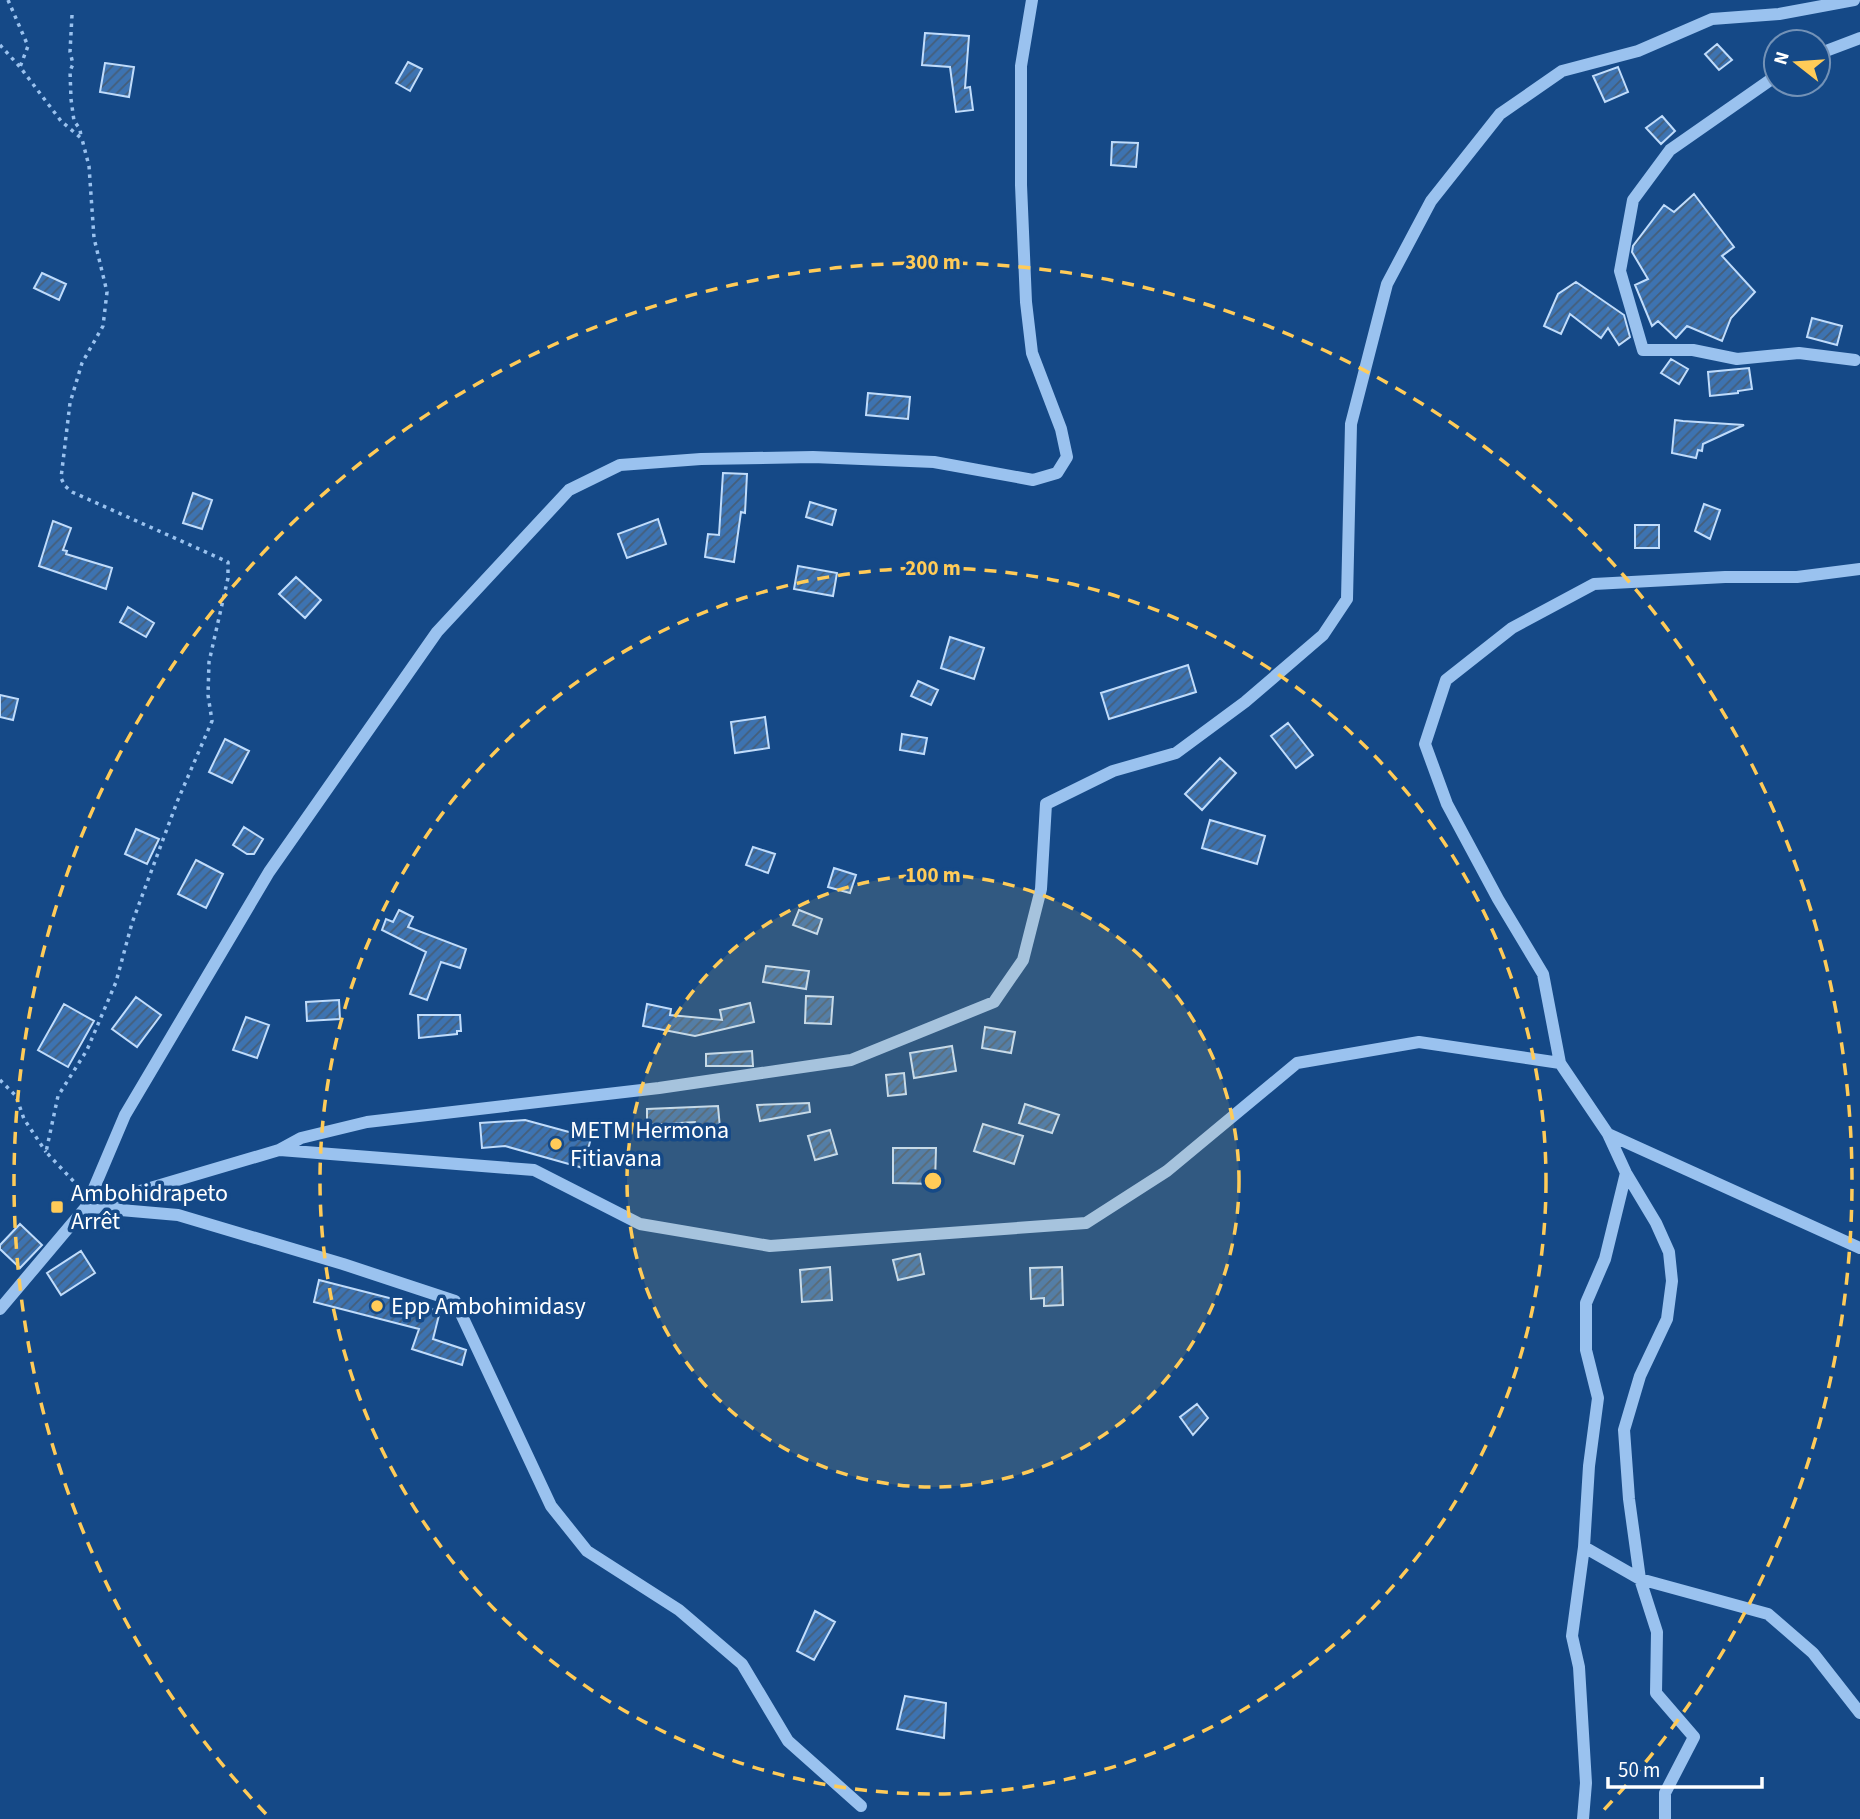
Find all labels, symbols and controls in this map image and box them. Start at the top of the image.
north arrow [1762,28,1832,98]
text: N [1767,48,1797,68]
text: 300 m [905,247,961,277]
text: 200 m [905,553,961,583]
text: 100 m [905,860,961,890]
place label: METM Hermona Fitiavana [570,1113,729,1176]
marker: METM Hermona Fitiavana [548,1136,564,1152]
centre of rings [921,1169,945,1193]
place label: Ambohidrapeto Arrêt [71,1176,228,1239]
marker: Ambohidrapeto Arrêt [49,1199,65,1215]
place label: Epp Ambohimidasy [391,1289,586,1324]
marker: Epp Ambohimidasy [369,1298,385,1314]
scale bar [1608,1745,1762,1789]
text: 50 m [1618,1755,1660,1785]

